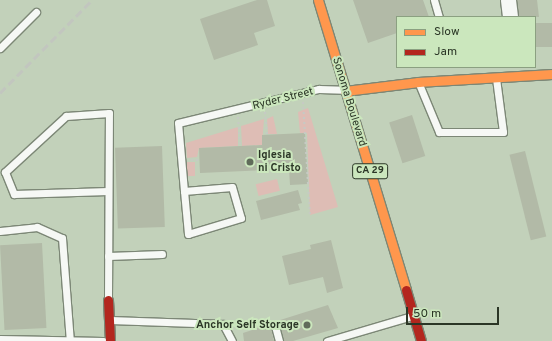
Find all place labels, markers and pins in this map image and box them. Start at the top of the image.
place label: Iglesia ni Cristo [258,149,301,175]
marker: Iglesia ni Cristo [245,157,255,167]
place label: Anchor Self Storage [196,318,299,332]
marker: Anchor Self Storage [302,320,312,330]

